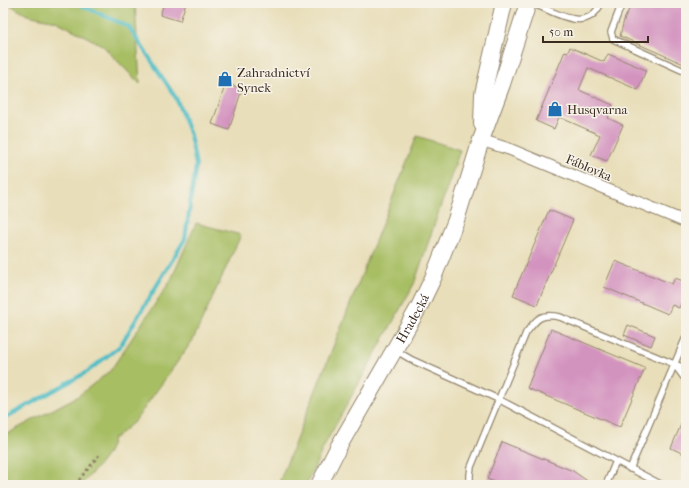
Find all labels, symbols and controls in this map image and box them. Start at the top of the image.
scale bar [543,18,648,44]
text: 50 m [549,25,573,39]
place label: Zahradnictví Synek [237,65,310,95]
shop icon: Zahradnictví Synek [216,70,234,88]
shop icon: Husqvarna [546,100,564,118]
place label: Husqvarna [567,102,629,117]
street label: Fáblovka [564,151,615,184]
street label: Hradecká [393,291,433,346]

